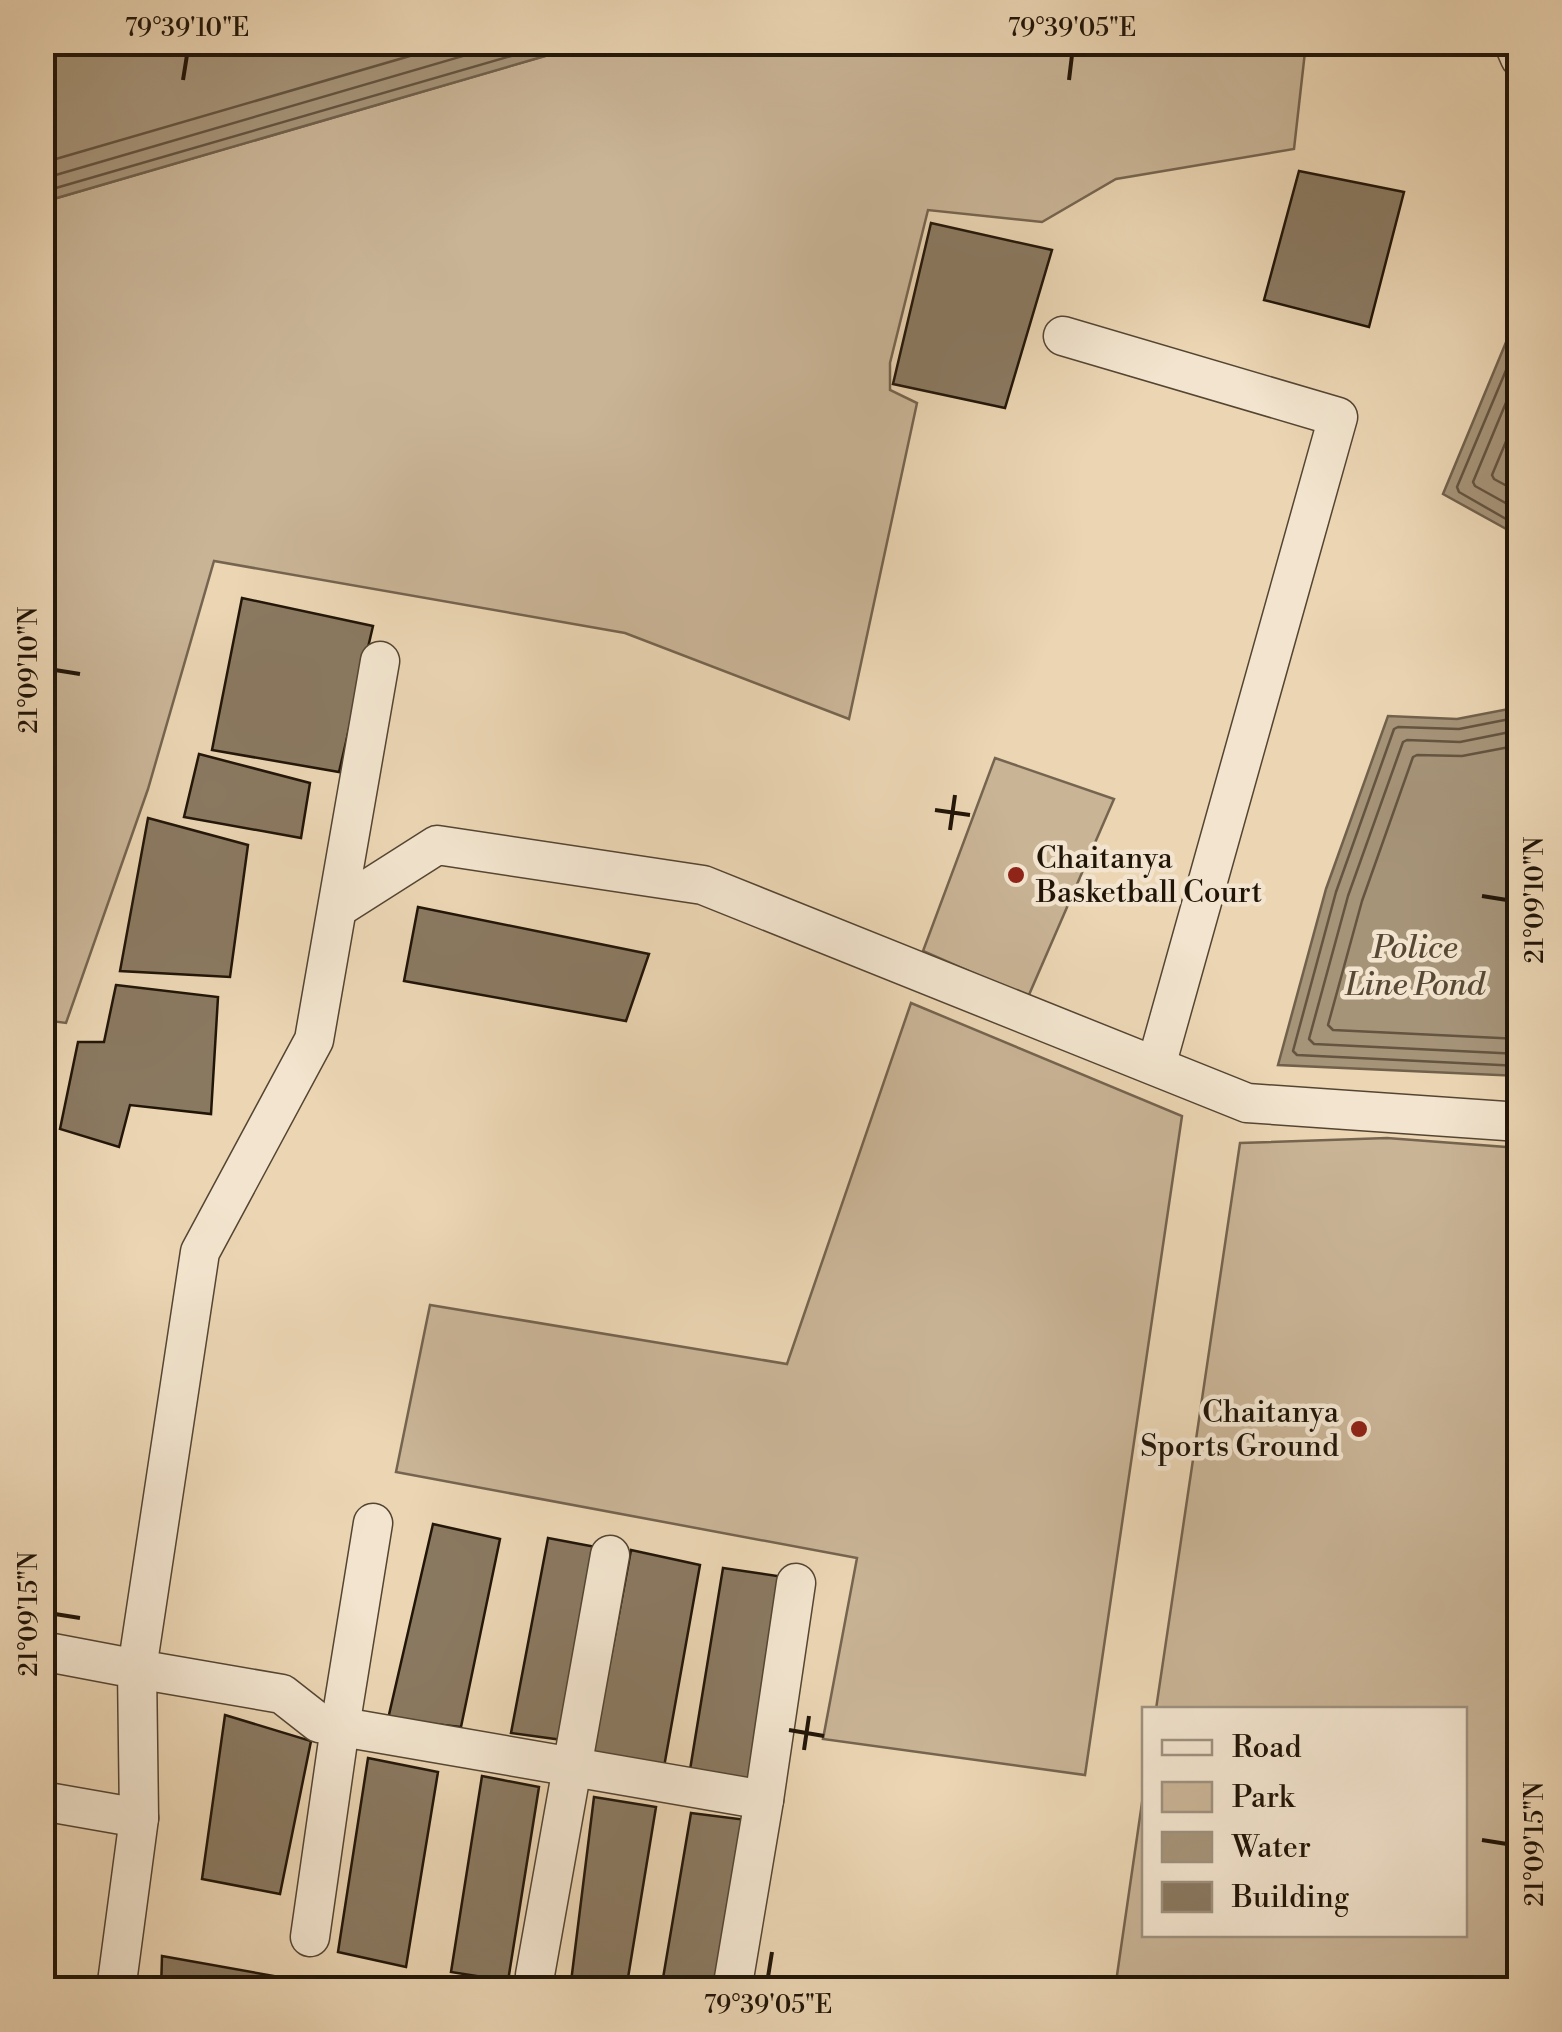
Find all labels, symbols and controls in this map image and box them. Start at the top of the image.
text: 79°39'10"E [125,13,249,44]
text: 79°39'05"E [1008,13,1136,44]
text: 21°09'10"N [14,606,45,733]
text: 21°09'10"N [1520,836,1551,963]
place label: Chaitanya Basketball Court [1035,840,1263,912]
marker: Chaitanya Basketball Court [1005,864,1027,886]
water label: Police Line Pond [1344,928,1487,1005]
place label: Chaitanya Sports Ground [1140,1394,1340,1466]
marker: Chaitanya Sports Ground [1348,1418,1370,1440]
text: 21°09'15"N [14,1551,45,1676]
legend [1142,1707,1467,1937]
text: Road [1232,1729,1302,1767]
text: Park [1232,1779,1296,1817]
text: 21°09'15"N [1520,1781,1551,1906]
text: Water [1231,1829,1311,1867]
text: Building [1231,1879,1350,1917]
text: 79°39'05"E [704,1990,832,2021]

